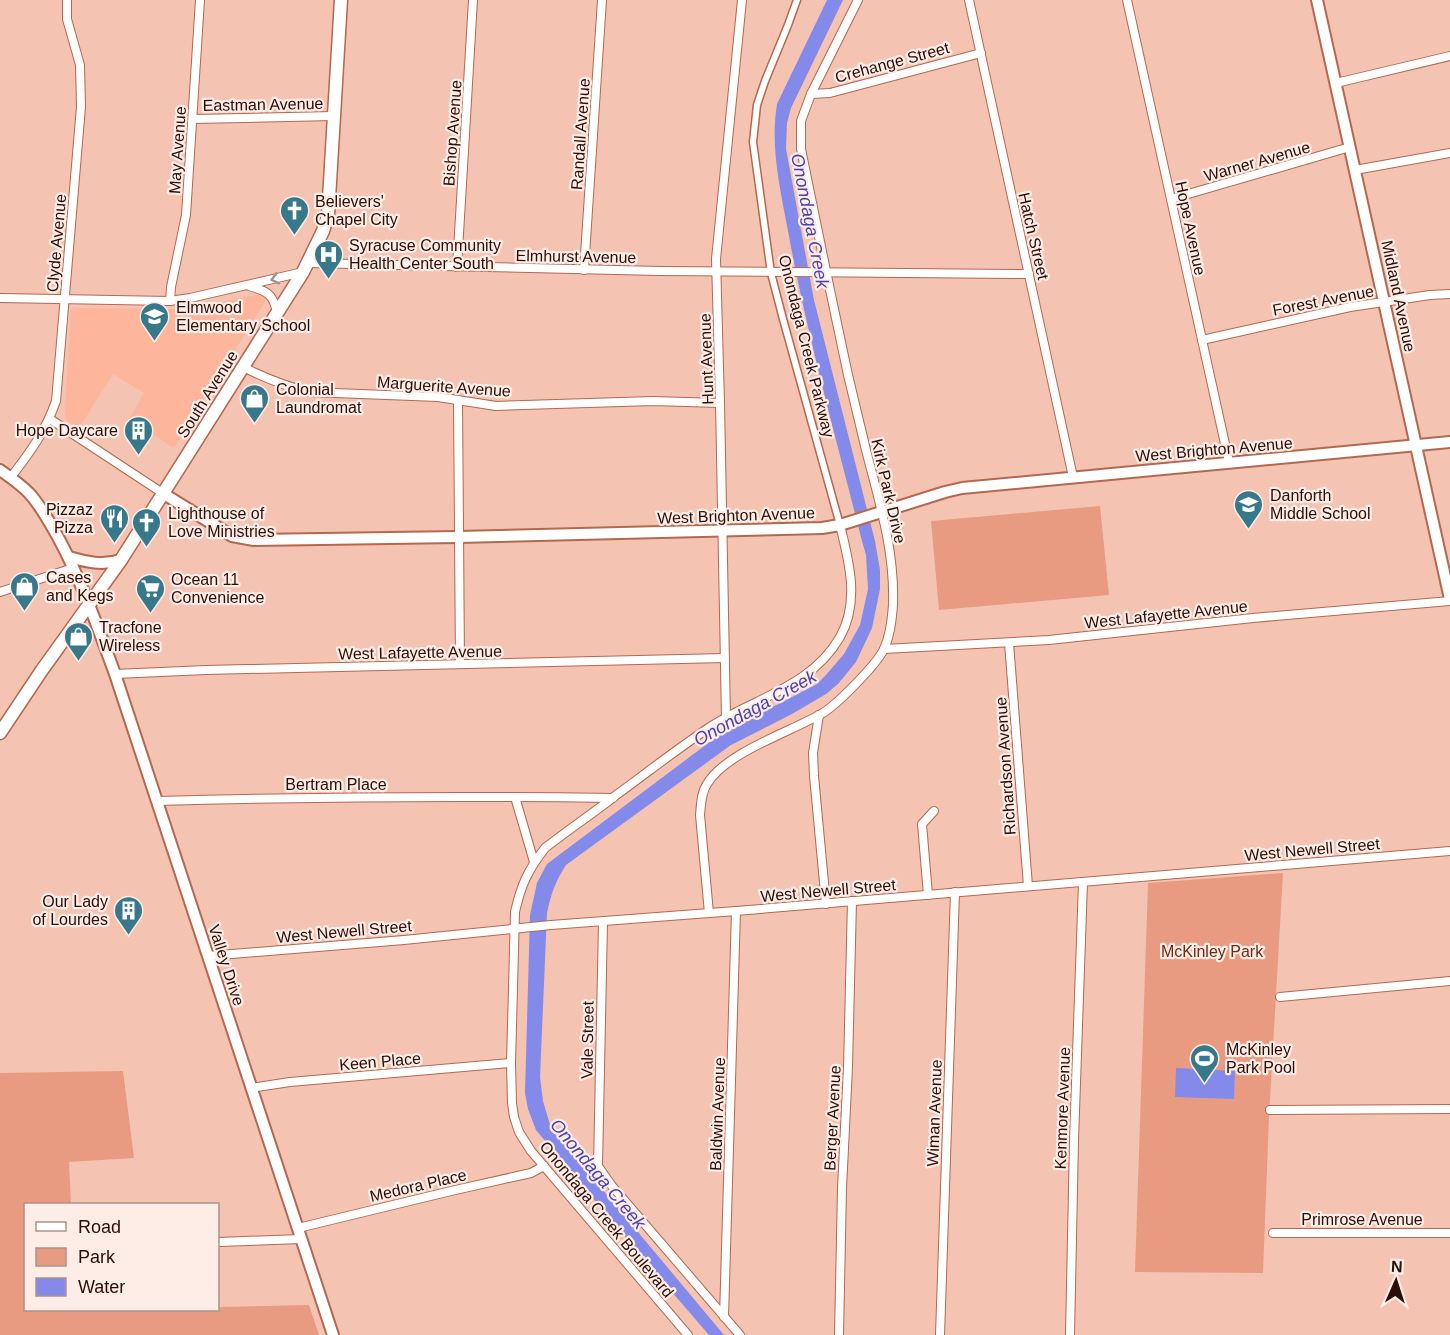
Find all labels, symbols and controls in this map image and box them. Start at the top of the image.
street label: Crehange Street [833,39,952,86]
street label: Randall Avenue [568,78,593,190]
street label: Bishop Avenue [440,79,465,187]
street label: Eastman Avenue [203,95,324,114]
street label: May Avenue [166,106,189,194]
street label: Warner Avenue [1202,138,1312,185]
water label: Onondaga Creek [787,152,833,291]
street label: Hope Avenue [1172,179,1209,277]
street label: Hatch Street [1015,191,1052,282]
street label: Clyde Avenue [44,193,69,293]
place label: Believers' Chapel City [315,193,398,228]
church icon: Believers' Chapel City [278,194,310,236]
place label: Syracuse Community Health Center South [349,237,501,272]
hospital icon: Syracuse Community Health Center South [312,238,344,280]
street label: Midland Avenue [1378,239,1419,354]
street label: Elmhurst Avenue [516,247,637,266]
street label: Onondaga Creek Parkway [776,253,837,439]
one-way arrow [270,271,280,284]
street label: Forest Avenue [1271,282,1375,319]
place label: Elmwood Elementary School [176,299,310,334]
school or university icon: Elmwood Elementary School [139,300,171,342]
street label: Hunt Avenue [696,313,717,405]
street label: South Avenue [174,348,241,441]
street label: Marguerite Avenue [377,373,512,400]
place label: Colonial Laundromat [276,381,362,416]
shop icon: Colonial Laundromat [239,382,271,424]
building icon: Hope Daycare [123,414,155,456]
place label: Hope Daycare [16,422,118,439]
street label: West Brighton Avenue [1135,434,1293,465]
street label: Kirk Park Drive [868,437,909,545]
place label: Danforth Middle School [1270,487,1371,522]
school or university icon: Danforth Middle School [1233,488,1265,530]
place label: Pizzaz Pizza [46,501,93,536]
restaurant icon: Pizzaz Pizza [98,502,130,544]
street label: West Brighton Avenue [657,504,815,527]
place label: Lighthouse of Love Ministries [168,505,275,540]
church icon: Lighthouse of Love Ministries [131,506,163,548]
place label: Cases and Kegs [46,569,114,604]
shop icon: Cases and Kegs [9,570,41,612]
place label: Ocean 11 Convenience [171,571,265,606]
supermarket icon: Ocean 11 Convenience [134,572,166,614]
street label: West Lafayette Avenue [1084,597,1249,632]
place label: Tracfone Wireless [99,619,162,654]
shop icon: Tracfone Wireless [62,620,94,662]
street label: West Lafayette Avenue [338,643,502,662]
water label: Onondaga Creek [690,666,821,750]
street label: Richardson Avenue [992,696,1019,836]
street label: Bertram Place [285,776,387,793]
street label: West Newell Street [1244,835,1381,864]
street label: West Newell Street [760,876,897,905]
place label: Our Lady of Lourdes [32,893,108,928]
building icon: Our Lady of Lourdes [113,894,145,936]
street label: West Newell Street [276,917,413,946]
street label: Valley Drive [205,923,248,1008]
park label: McKinley Park [1161,943,1264,960]
street label: Vale Street [578,1000,597,1079]
place label: McKinley Park Pool [1226,1041,1295,1076]
sports icon: McKinley Park Pool [1189,1042,1221,1084]
street label: Kenmore Avenue [1052,1046,1073,1170]
street label: Keen Place [339,1049,422,1074]
street label: Baldwin Avenue [707,1057,728,1171]
street label: Wiman Avenue [924,1059,945,1167]
street label: Berger Avenue [821,1065,844,1171]
water label: Onondaga Creek [546,1115,650,1234]
street label: Onondaga Creek Boulevard [536,1138,677,1301]
street label: Medora Place [368,1166,468,1205]
legend [24,1203,219,1311]
street label: Primrose Avenue [1301,1211,1423,1228]
text: Road [78,1217,121,1237]
text: Park [78,1247,116,1267]
north arrow [1366,1251,1426,1311]
text: N [1391,1258,1403,1275]
text: Water [78,1277,125,1297]

